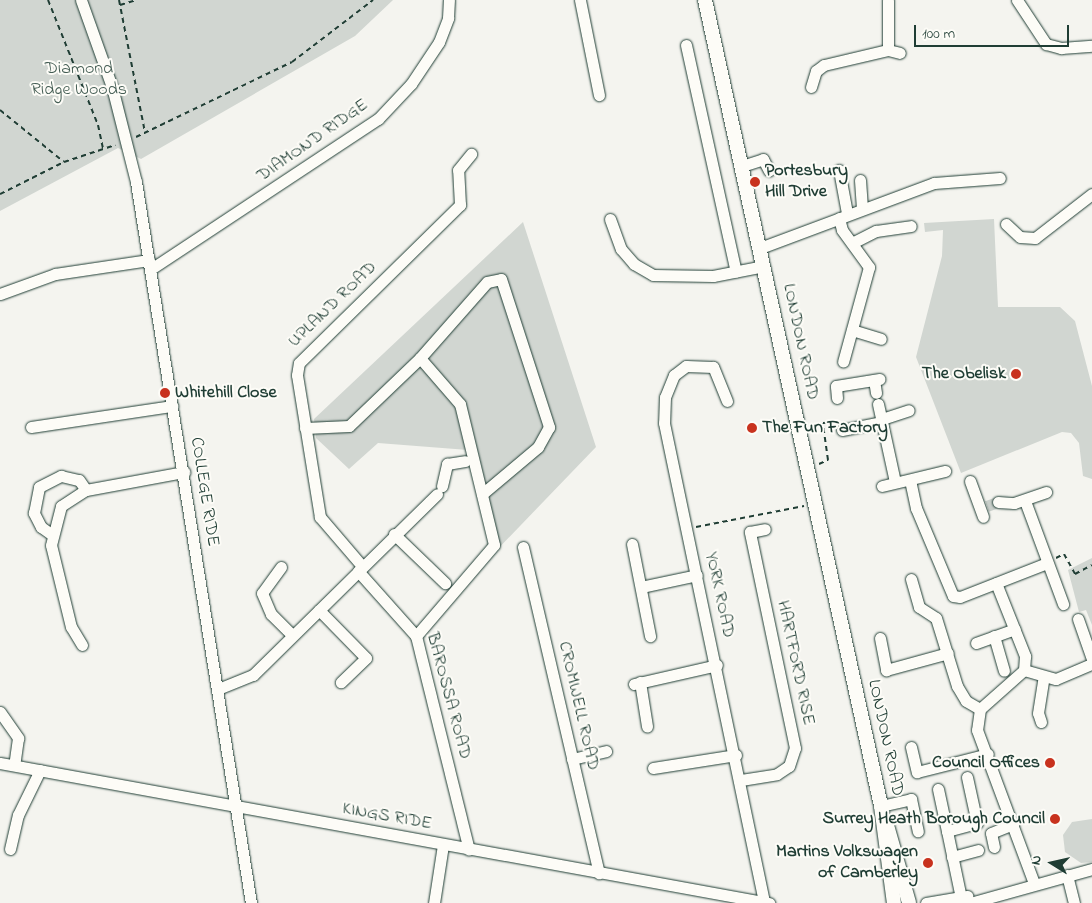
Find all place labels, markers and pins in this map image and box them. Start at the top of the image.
place label: Portesbury Hill Drive [765,161,848,203]
marker: Portesbury Hill Drive [749,176,761,188]
place label: The Obelisk [922,363,1006,385]
marker: The Obelisk [1010,368,1022,380]
place label: Whitehill Close [175,382,277,404]
marker: Whitehill Close [159,387,171,399]
place label: The Fun Factory [762,417,888,439]
marker: The Fun Factory [746,422,758,434]
place label: Council Offices [932,752,1040,774]
marker: Council Offices [1044,757,1056,769]
place label: Surrey Heath Borough Council [822,808,1045,830]
marker: Surrey Heath Borough Council [1049,813,1061,825]
place label: Martins Volkswagen of Camberley [776,842,918,884]
marker: Martins Volkswagen of Camberley [922,857,934,869]

